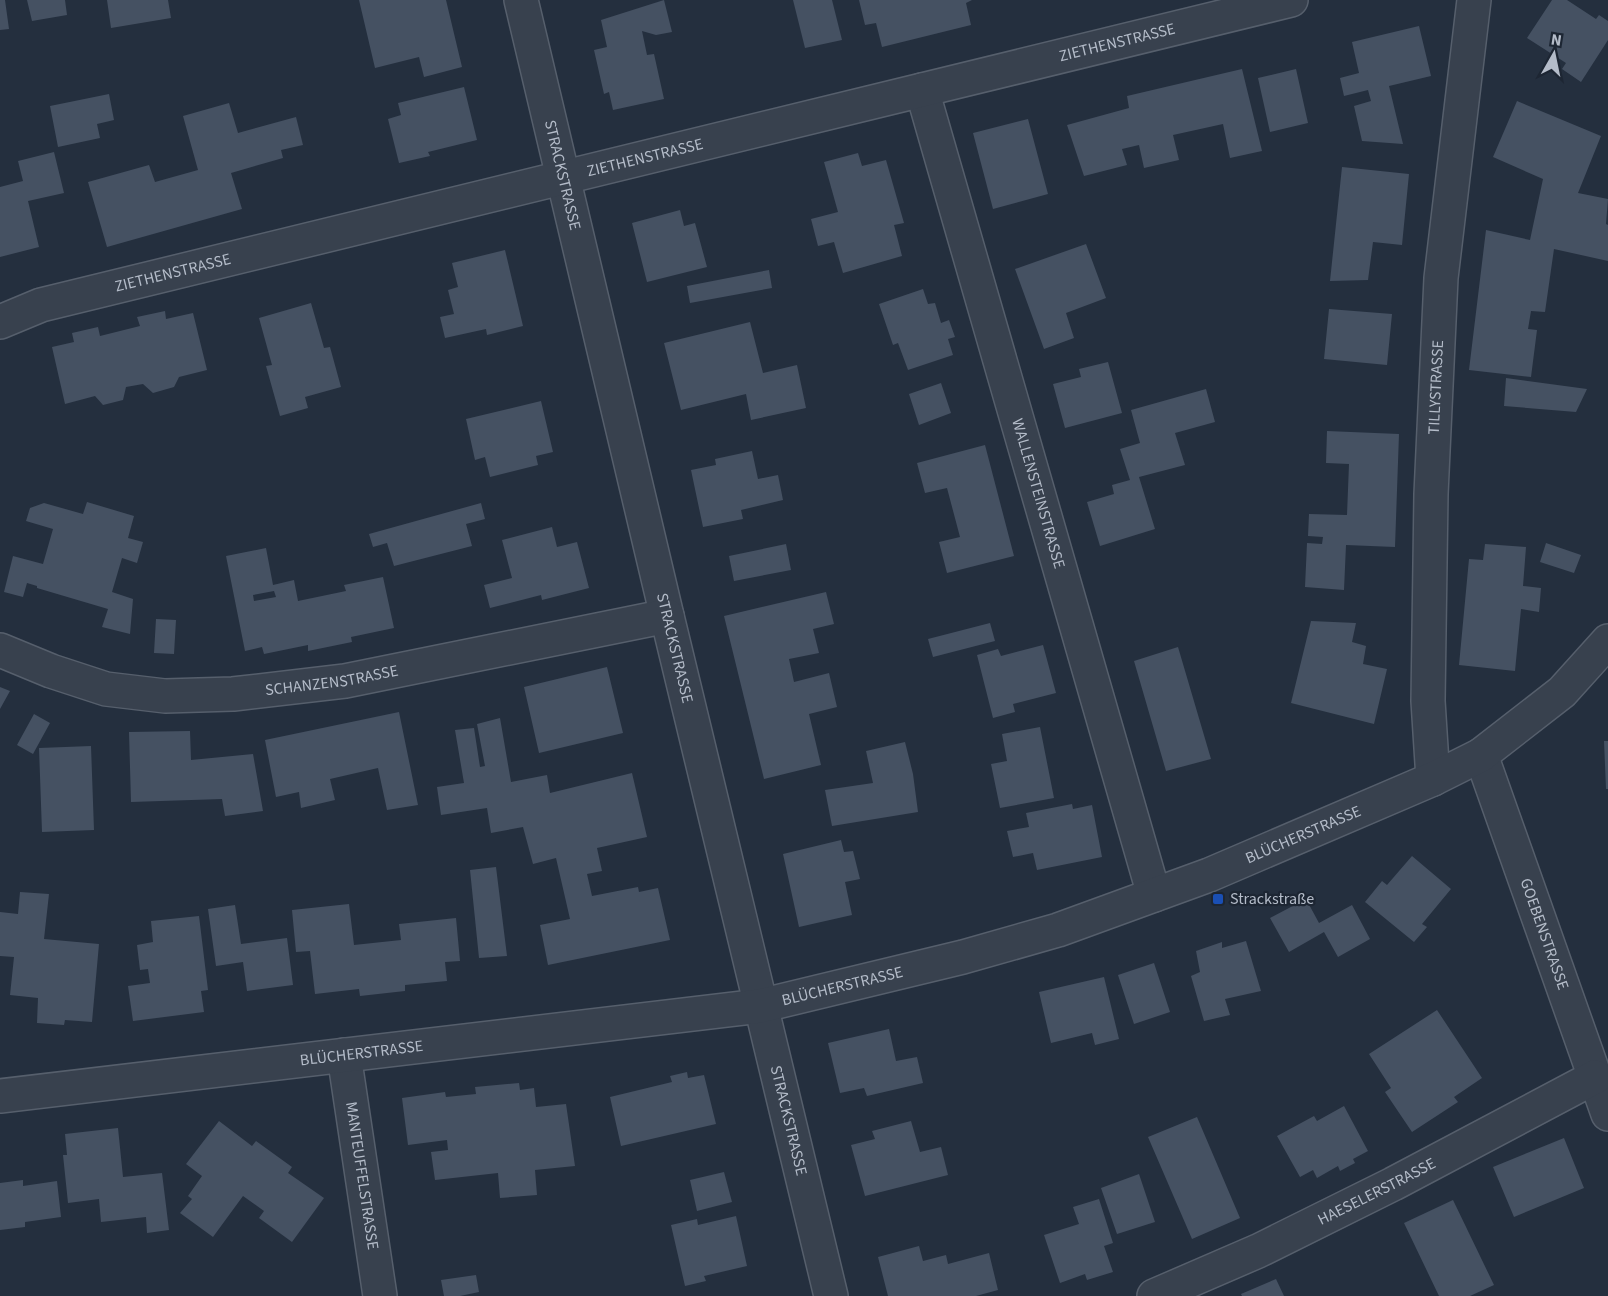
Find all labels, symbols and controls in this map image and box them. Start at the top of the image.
street label: ZIETHENSTRASSE [1057,18,1177,67]
north arrow [1524,24,1584,84]
text: N [1549,28,1563,52]
street label: STRACKSTRASSE [539,118,586,232]
street label: ZIETHENSTRASSE [585,133,705,182]
street label: ZIETHENSTRASSE [112,248,233,298]
street label: TILLYSTRASSE [1423,340,1449,435]
street label: WALLENSTEINSTRASSE [1006,416,1070,571]
street label: STRACKSTRASSE [651,591,699,705]
street label: SCHANZENSTRASSE [264,660,400,701]
street label: BLÜCHERSTRASSE [1242,800,1364,869]
street label: GOEBENSTRASSE [1514,875,1574,993]
place label: Strackstraße [1230,888,1314,910]
marker: Strackstraße [1211,892,1225,906]
street label: BLÜCHERSTRASSE [780,961,905,1011]
street label: BLÜCHERSTRASSE [299,1035,424,1071]
street label: STRACKSTRASSE [765,1063,813,1178]
street label: MANTEUFFELSTRASSE [340,1100,384,1251]
street label: HAESELERSTRASSE [1314,1152,1439,1231]

